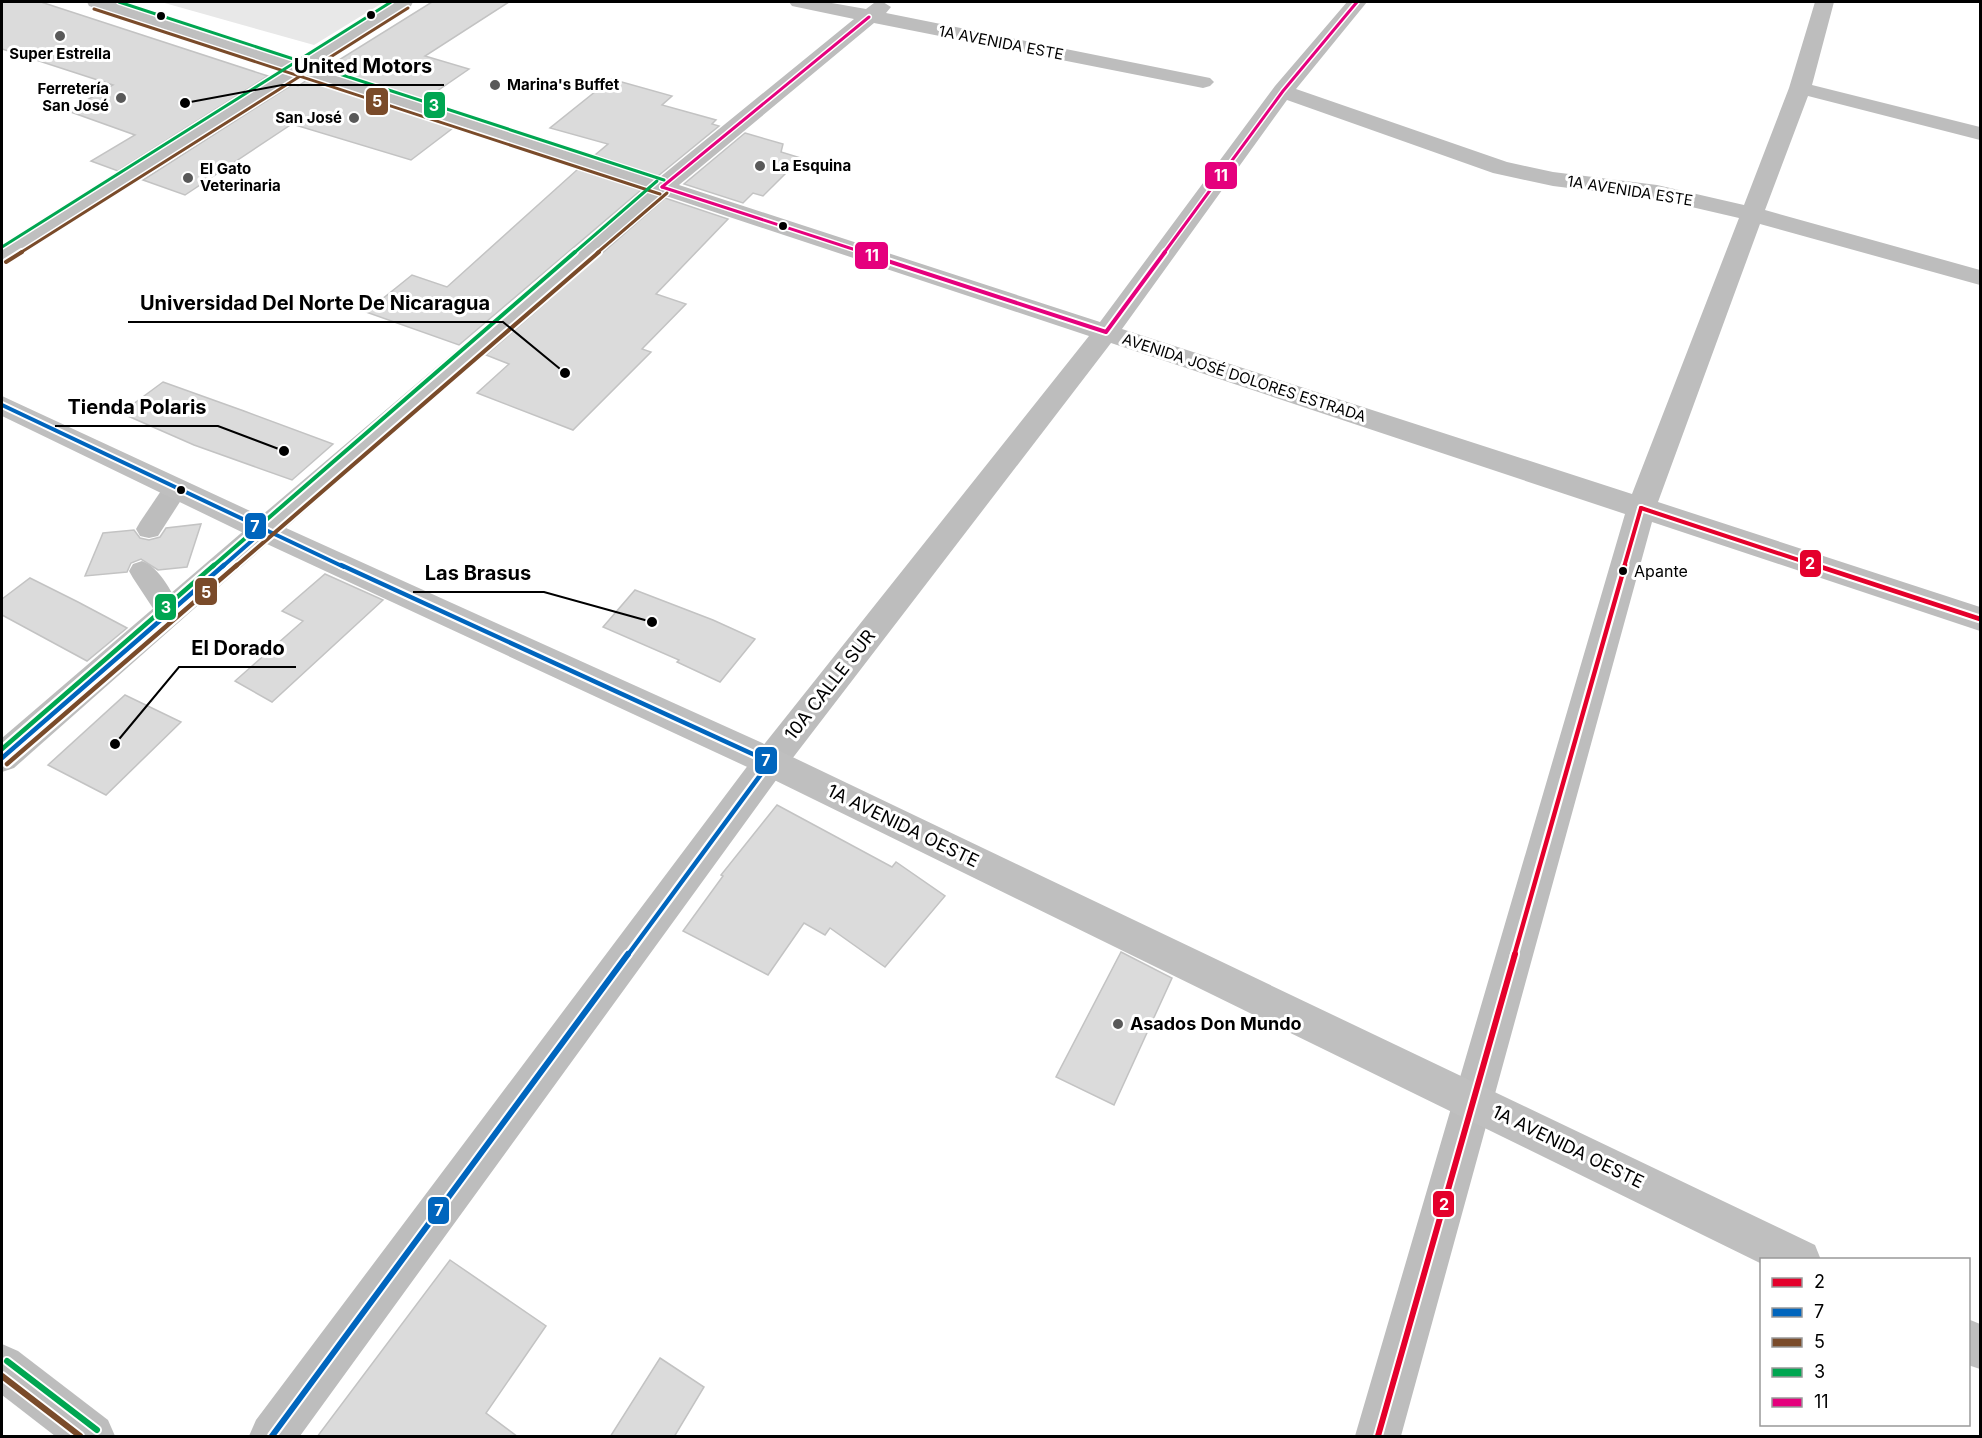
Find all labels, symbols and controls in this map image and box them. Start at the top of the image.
unlabelled marker [365,9,377,21]
unlabelled marker [155,10,167,22]
street label: 1A AVENIDA ESTE [937,21,1065,64]
marker: Super Estrella [53,29,67,43]
place label: Super Estrella [9,44,111,63]
callout: United Motors [282,47,444,85]
text: United Motors [294,54,432,78]
place label: Marina's Buffet [507,75,620,94]
marker: Marina's Buffet [488,78,502,92]
place label: Ferretería San José [38,79,109,115]
line badge: 5 [365,87,389,116]
marker: Ferretería San José [114,91,128,105]
text: 5 [372,91,382,111]
line badge: 3 [423,91,446,119]
text: 3 [429,95,439,115]
place label: San José [275,108,342,127]
marker: San José [347,111,361,125]
place label: La Esquina [772,156,851,175]
place label: El Gato Veterinaria [200,159,281,195]
marker: La Esquina [753,159,767,173]
line badge: 11 [1204,161,1238,190]
text: 11 [1214,165,1228,185]
marker: El Gato Veterinaria [181,171,195,185]
street label: 1A AVENIDA ESTE [1566,171,1694,210]
unlabelled marker [777,220,789,232]
line badge: 11 [854,241,889,270]
text: 11 [865,245,879,265]
callout: Universidad Del Norte De Nicaragua [128,284,503,322]
text: Universidad Del Norte De Nicaragua [140,291,490,315]
street label: AVENIDA JOSÉ DOLORES ESTRADA [1120,329,1368,426]
callout: Tienda Polaris [55,388,218,426]
text: Tienda Polaris [67,395,207,419]
unlabelled marker [175,484,187,496]
line badge: 7 [244,512,267,540]
text: 7 [250,516,260,536]
line badge: 2 [1799,549,1822,578]
text: 2 [1805,553,1815,573]
callout: Las Brasus [413,554,544,592]
text: Las Brasus [425,561,531,585]
place label: Apante [1634,561,1688,581]
marker: Apante [1617,565,1629,577]
line badge: 5 [194,577,218,606]
text: 5 [201,582,211,602]
line badge: 3 [154,593,177,621]
text: 3 [161,597,171,617]
street label: 10A CALLE SUR [780,625,879,744]
callout: El Dorado [179,629,296,667]
text: El Dorado [191,636,285,660]
line badge: 7 [754,746,778,775]
text: 7 [761,750,771,770]
street label: 1A AVENIDA OESTE [824,780,982,871]
place label: Asados Don Mundo [1130,1013,1302,1034]
marker: Asados Don Mundo [1111,1017,1125,1031]
street label: 1A AVENIDA OESTE [1489,1101,1647,1192]
line badge: 2 [1432,1190,1455,1218]
text: 2 [1439,1194,1449,1214]
line badge: 7 [427,1196,450,1225]
text: 7 [434,1200,444,1220]
legend [1760,1258,1970,1426]
text: 2 [1814,1271,1825,1292]
text: 7 [1814,1301,1824,1322]
text: 5 [1814,1331,1825,1352]
text: 3 [1814,1361,1825,1382]
text: 11 [1814,1391,1829,1412]

